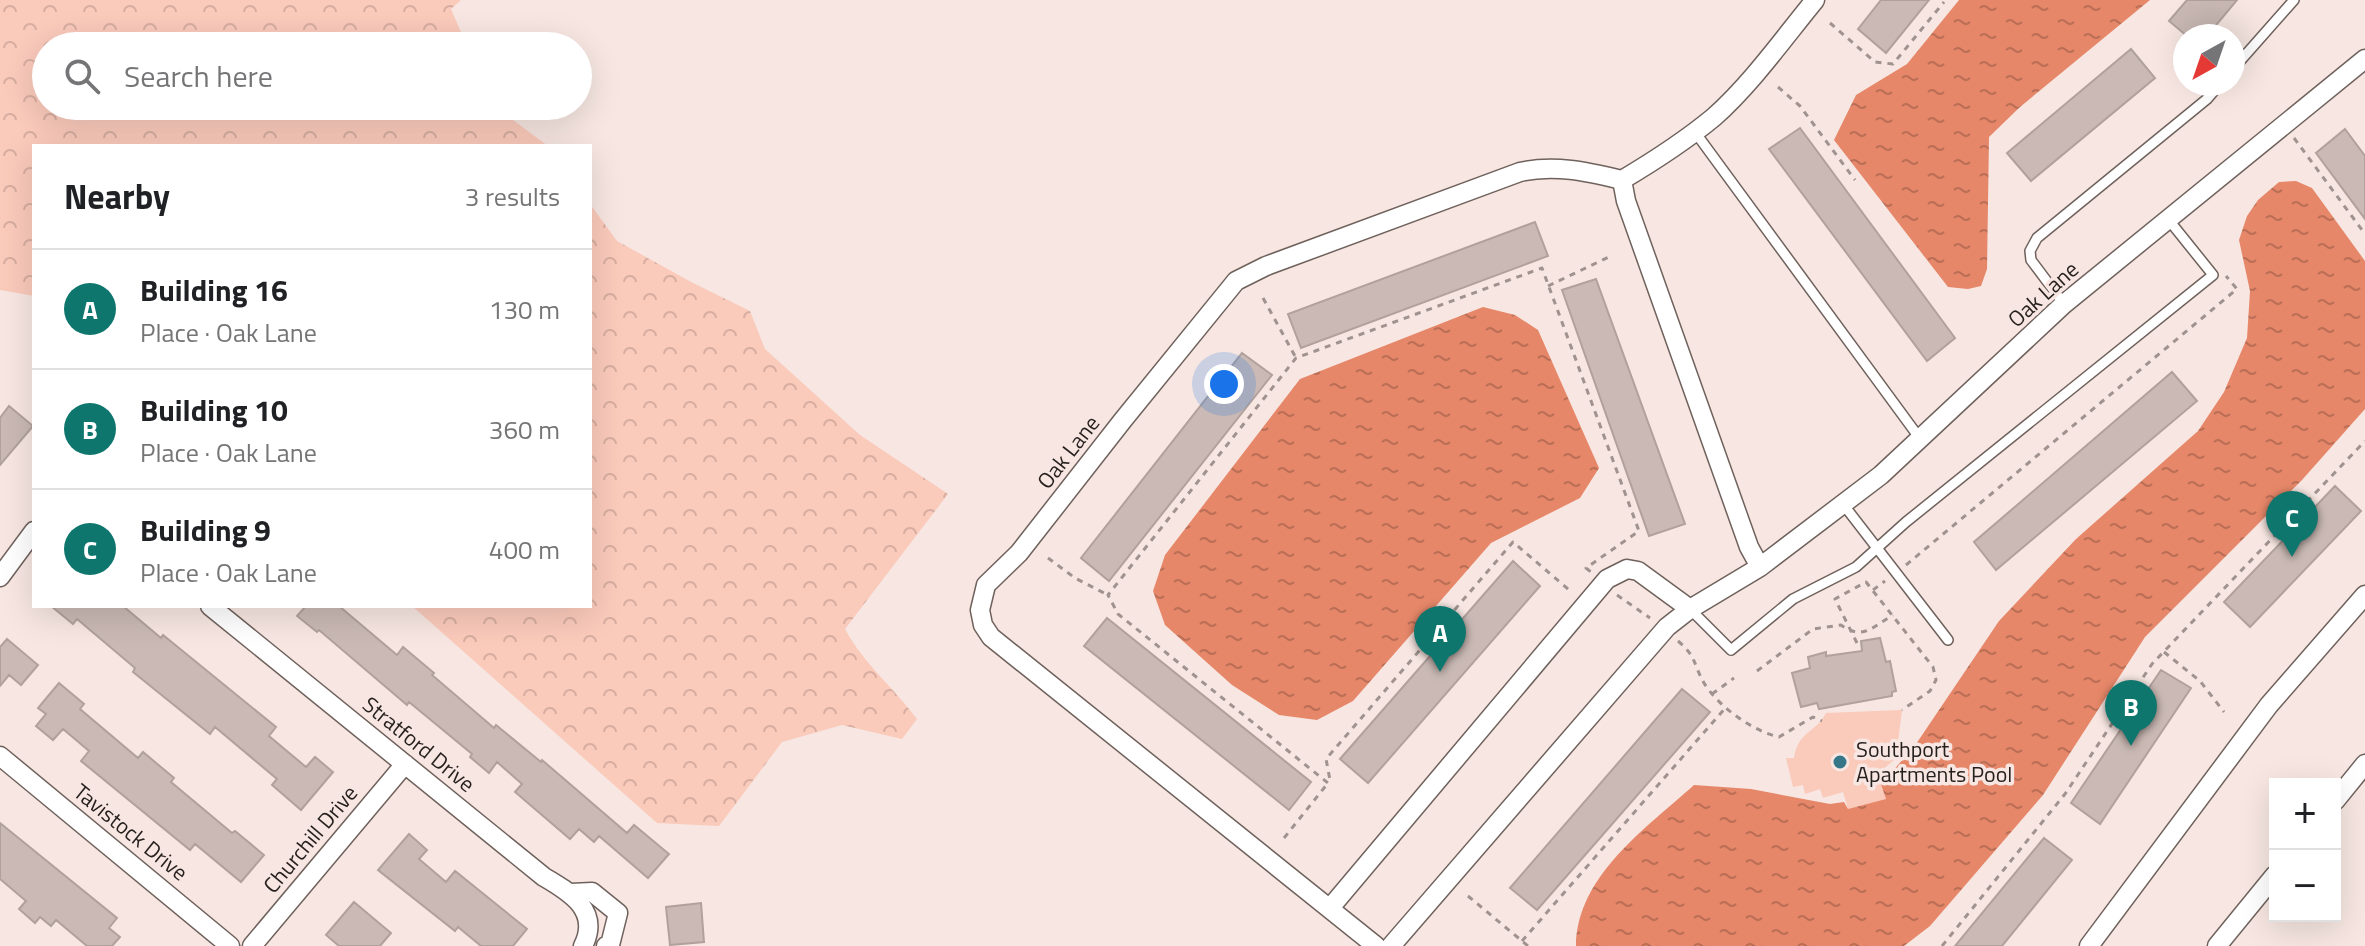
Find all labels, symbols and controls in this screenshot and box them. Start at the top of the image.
north arrow [2173,24,2245,96]
search box [32,32,592,120]
text: Search here [124,53,273,99]
icon: search [60,54,104,98]
text: Nearby [64,170,170,222]
text: 3 results [465,177,560,216]
street label: Oak Lane [2000,253,2086,335]
text: Building 16 [140,267,288,313]
text: A [82,290,98,329]
text: 130 m [489,290,560,329]
text: Place · Oak Lane [140,313,317,352]
your location [1204,364,1244,404]
text: Building 10 [140,387,288,433]
street label: Oak Lane [1028,408,1108,496]
text: B [82,410,98,449]
text: 360 m [489,410,560,449]
text: Place · Oak Lane [140,433,317,472]
pin: C [2266,491,2318,557]
text: Building 9 [140,507,271,553]
text: C [83,530,97,569]
text: 400 m [489,530,560,569]
text: Place · Oak Lane [140,553,317,592]
pin: A [1414,606,1466,672]
pin: B [2105,680,2157,746]
street label: Stratford Drive [355,688,483,800]
place label: Southport Apartments Pool [1856,732,2012,791]
marker: Southport Apartments Pool [1831,753,1849,771]
street label: Tavistock Drive [66,775,196,889]
street label: Churchill Drive [254,777,366,901]
map controls [2269,778,2341,922]
button: + [2269,778,2341,850]
button: − [2269,850,2341,922]

